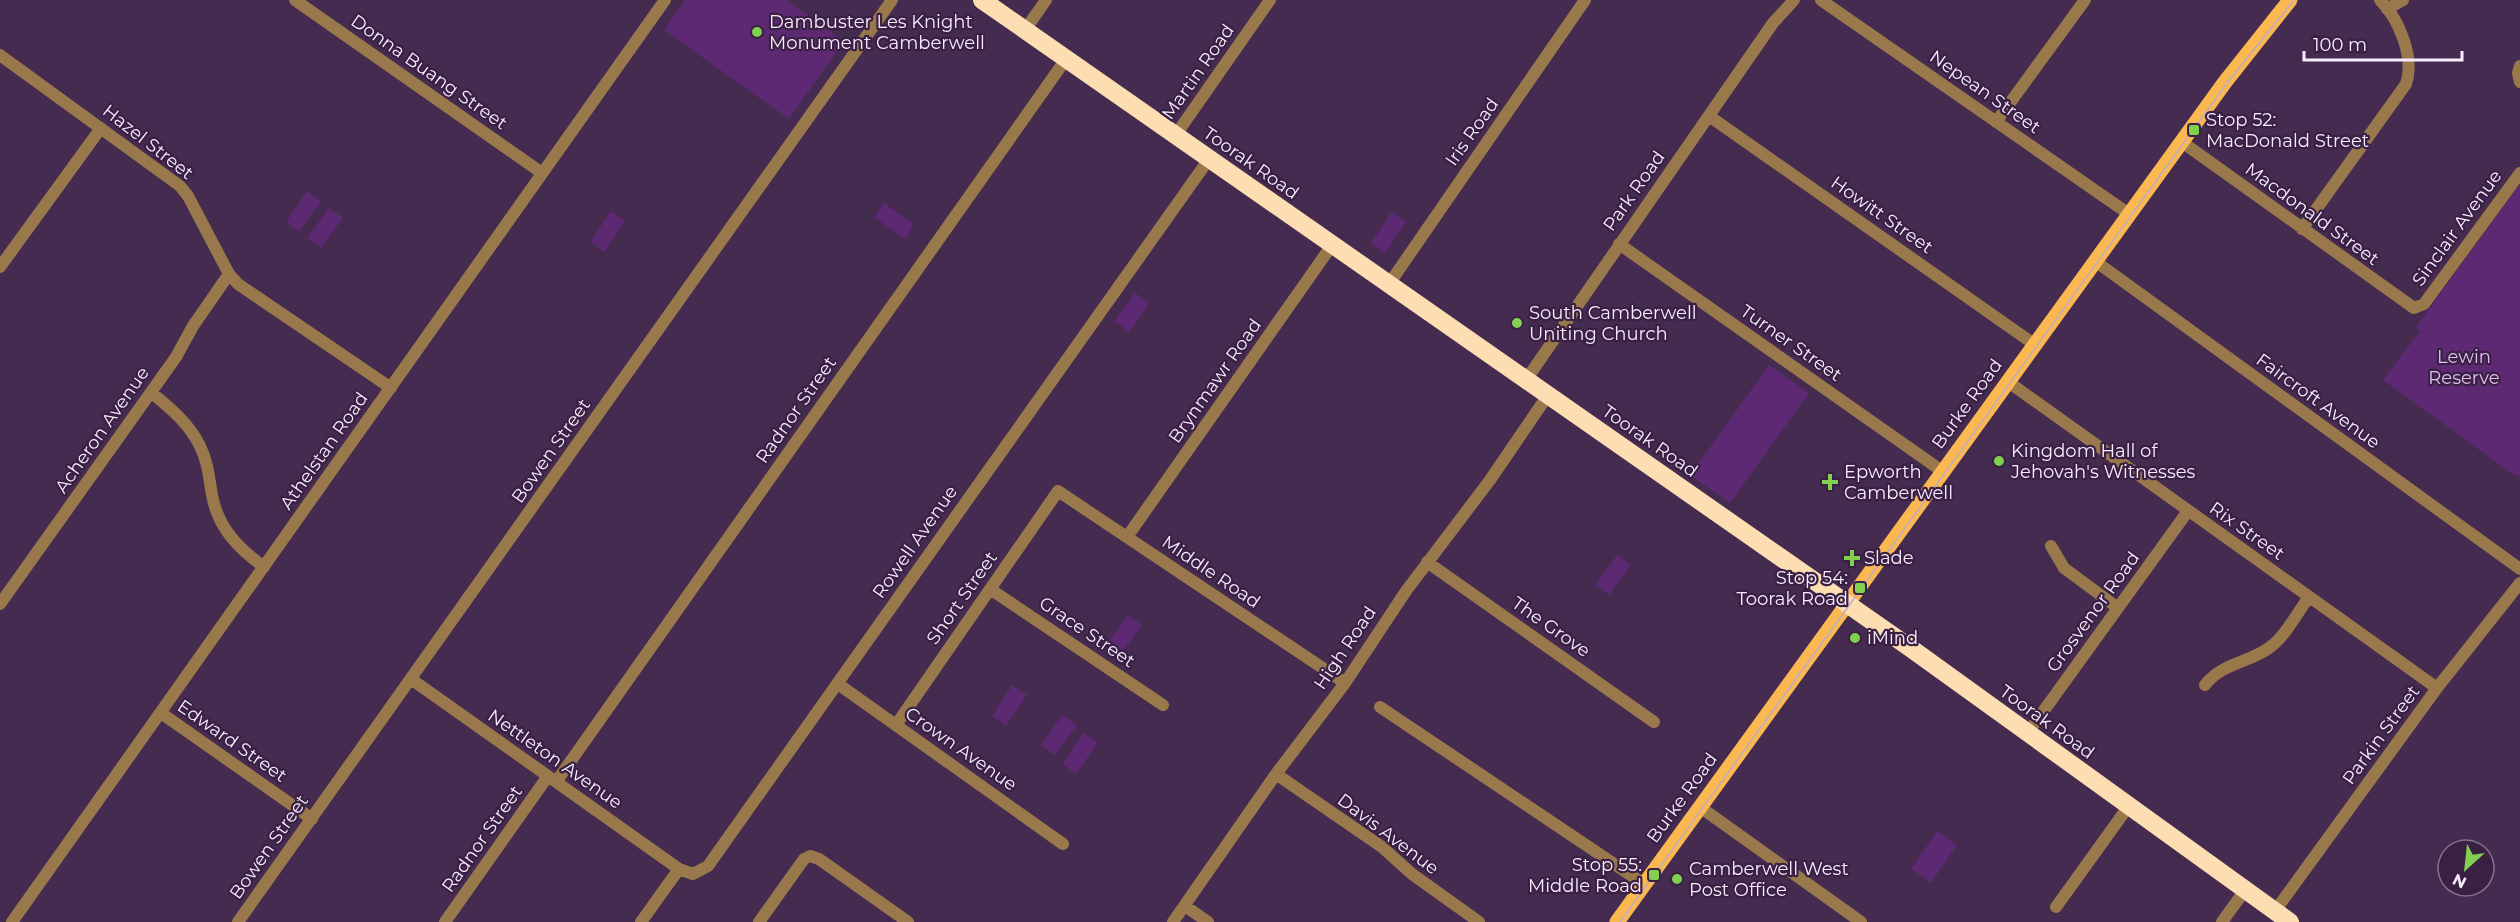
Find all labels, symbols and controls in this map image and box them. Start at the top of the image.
street label: Donna Buang Street [347,10,511,134]
place label: Dambuster Les Knight Monument Camberwell [769,11,985,54]
street label: Martin Road [1157,20,1239,124]
scale bar [2304,24,2462,62]
marker: Dambuster Les Knight Monument Camberwell [750,25,764,39]
text: 100 m [2313,34,2367,56]
street label: Nepean Street [1925,46,2045,138]
street label: Iris Road [1441,94,1503,170]
street label: Hazel Street [98,100,198,184]
place label: Stop 52: MacDonald Street [2206,109,2369,152]
street label: Toorak Road [1199,122,1303,204]
marker: Stop 52: MacDonald Street [2187,123,2201,137]
street label: Park Road [1598,147,1670,235]
street label: Macdonald Street [2241,158,2383,270]
street label: Sinclair Avenue [2407,166,2507,290]
street label: Howitt Street [1827,172,1937,258]
street label: Turner Street [1736,300,1846,386]
place label: South Camberwell Uniting Church [1529,302,1697,345]
street label: Brynmawr Road [1164,315,1266,447]
marker: South Camberwell Uniting Church [1510,316,1524,330]
park label: Lewin Reserve [2428,346,2500,389]
street label: Faircroft Avenue [2252,349,2384,453]
street label: Radnor Street [751,352,841,468]
street label: Burke Road [1927,355,2007,453]
street label: Acheron Avenue [50,363,154,497]
street label: Athelstan Road [275,388,373,514]
street label: Bowen Street [507,395,595,507]
street label: Toorak Road [1598,400,1702,482]
place label: Kingdom Hall of Jehovah's Witnesses [2010,440,2196,483]
marker: Kingdom Hall of Jehovah's Witnesses [1992,454,2006,468]
place label: Epworth Camberwell [1844,461,1953,504]
marker: Epworth Camberwell [1821,473,1839,491]
street label: Rowell Avenue [868,481,962,603]
street label: Rix Street [2205,497,2289,565]
street label: Middle Road [1158,531,1264,613]
street label: Short Street [922,547,1002,649]
place label: Slade [1864,547,1914,569]
street label: Grosvenor Road [2042,547,2144,677]
marker: Slade [1845,551,1859,565]
place label: Stop 54: Toorak Road [1736,567,1848,610]
marker: Stop 54: Toorak Road [1853,581,1867,595]
street label: Grace Street [1035,592,1139,672]
street label: The Grove [1508,592,1594,662]
street label: High Road [1309,602,1381,694]
place label: iMind [1867,627,1918,649]
marker: iMind [1848,631,1862,645]
street label: Toorak Road [1995,680,2099,764]
street label: Parkin Street [2338,681,2424,789]
street label: Edward Street [173,695,291,787]
street label: Crown Avenue [901,702,1021,796]
street label: Nettleton Avenue [484,704,626,814]
street label: Burke Road [1642,749,1722,847]
street label: Radnor Street [437,781,527,897]
street label: Davis Avenue [1333,789,1443,879]
street label: Bowen Street [225,791,313,903]
north arrow [2436,838,2496,898]
place label: Stop 55: Middle Road [1528,854,1642,897]
place label: Camberwell West Post Office [1689,858,1849,901]
marker: Stop 55: Middle Road [1647,868,1661,882]
text: N [2449,870,2469,892]
marker: Camberwell West Post Office [1670,872,1684,886]

